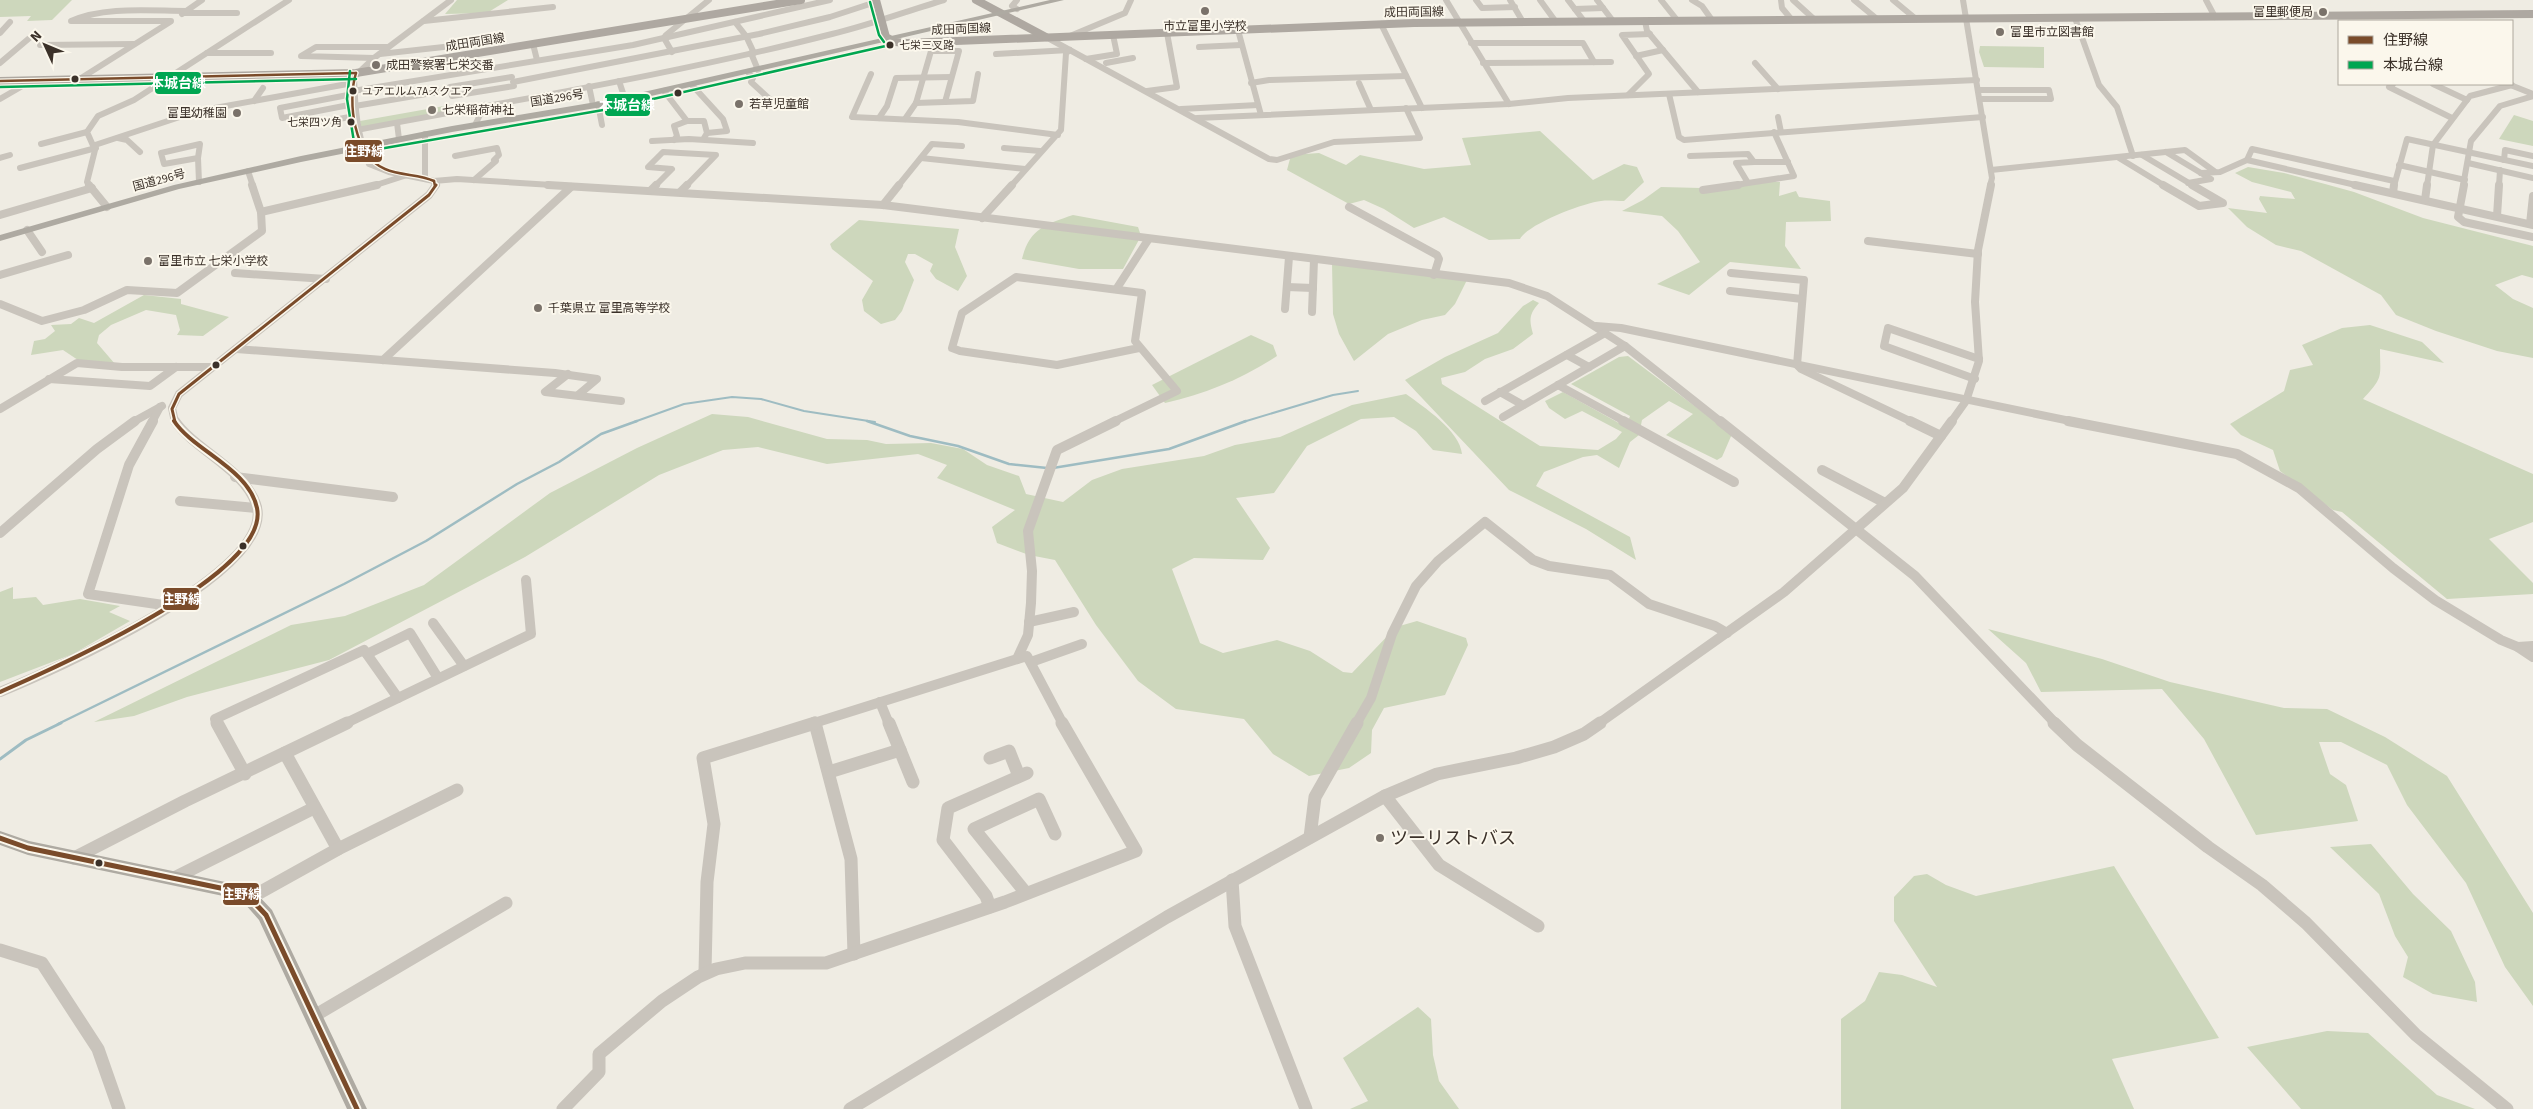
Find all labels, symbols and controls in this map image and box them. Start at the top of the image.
street label: 成田両国線 [1384,3,1444,22]
place label: 富里郵便局 [2253,4,2313,21]
marker: 市立富里小学校 [1199,5,1211,17]
marker: 富里郵便局 [2317,6,2329,18]
place label: 市立富里小学校 [1163,18,1247,35]
north arrow [20,20,70,70]
street label: 成田両国線 [931,20,991,39]
legend [2338,20,2513,85]
place label: 富里市立図書館 [2010,24,2094,41]
text: N [26,26,47,47]
marker: 富里市立図書館 [1994,26,2006,38]
street label: 成田両国線 [444,29,506,56]
text: 住野線 [2383,30,2428,51]
place label: 七栄三叉路 [899,38,954,53]
marker: 七栄三叉路 [885,40,895,50]
text: 本城台線 [2383,55,2443,76]
place label: 成田警察署七栄交番 [386,57,494,74]
marker: 成田警察署七栄交番 [370,59,382,71]
line badge: 本城台線 [154,71,202,95]
unlabelled marker [70,74,80,84]
text: 本城台線 [150,74,206,94]
place label: ユアエルム7Aスクエア [362,84,472,99]
marker: ユアエルム7Aスクエア [348,86,358,96]
street label: 国道296号 [529,86,585,111]
unlabelled marker [673,88,683,98]
line badge: 本城台線 [604,93,651,117]
text: 本城台線 [599,96,655,116]
place label: 若草児童館 [749,96,809,113]
marker: 若草児童館 [733,98,745,110]
place label: 七栄稲荷神社 [442,102,514,119]
marker: 七栄稲荷神社 [426,104,438,116]
place label: 富里幼稚園 [167,105,227,122]
marker: 富里幼稚園 [231,107,243,119]
place label: 七栄四ツ角 [287,115,342,130]
marker: 七栄四ツ角 [346,117,356,127]
line badge: 住野線 [344,139,383,163]
text: 住野線 [343,142,385,162]
street label: 国道296号 [131,165,187,196]
place label: 富里市立 七栄小学校 [158,253,268,270]
marker: 富里市立 七栄小学校 [142,255,154,267]
place label: 千葉県立 富里高等学校 [548,300,670,317]
marker: 千葉県立 富里高等学校 [532,302,544,314]
unlabelled marker [211,360,221,370]
unlabelled marker [238,541,248,551]
line badge: 住野線 [162,587,200,611]
text: 住野線 [160,590,202,610]
place label: ツーリストバス [1390,826,1516,851]
marker: ツーリストバス [1374,832,1386,844]
unlabelled marker [94,858,104,868]
line badge: 住野線 [222,882,260,906]
text: 住野線 [220,885,262,905]

